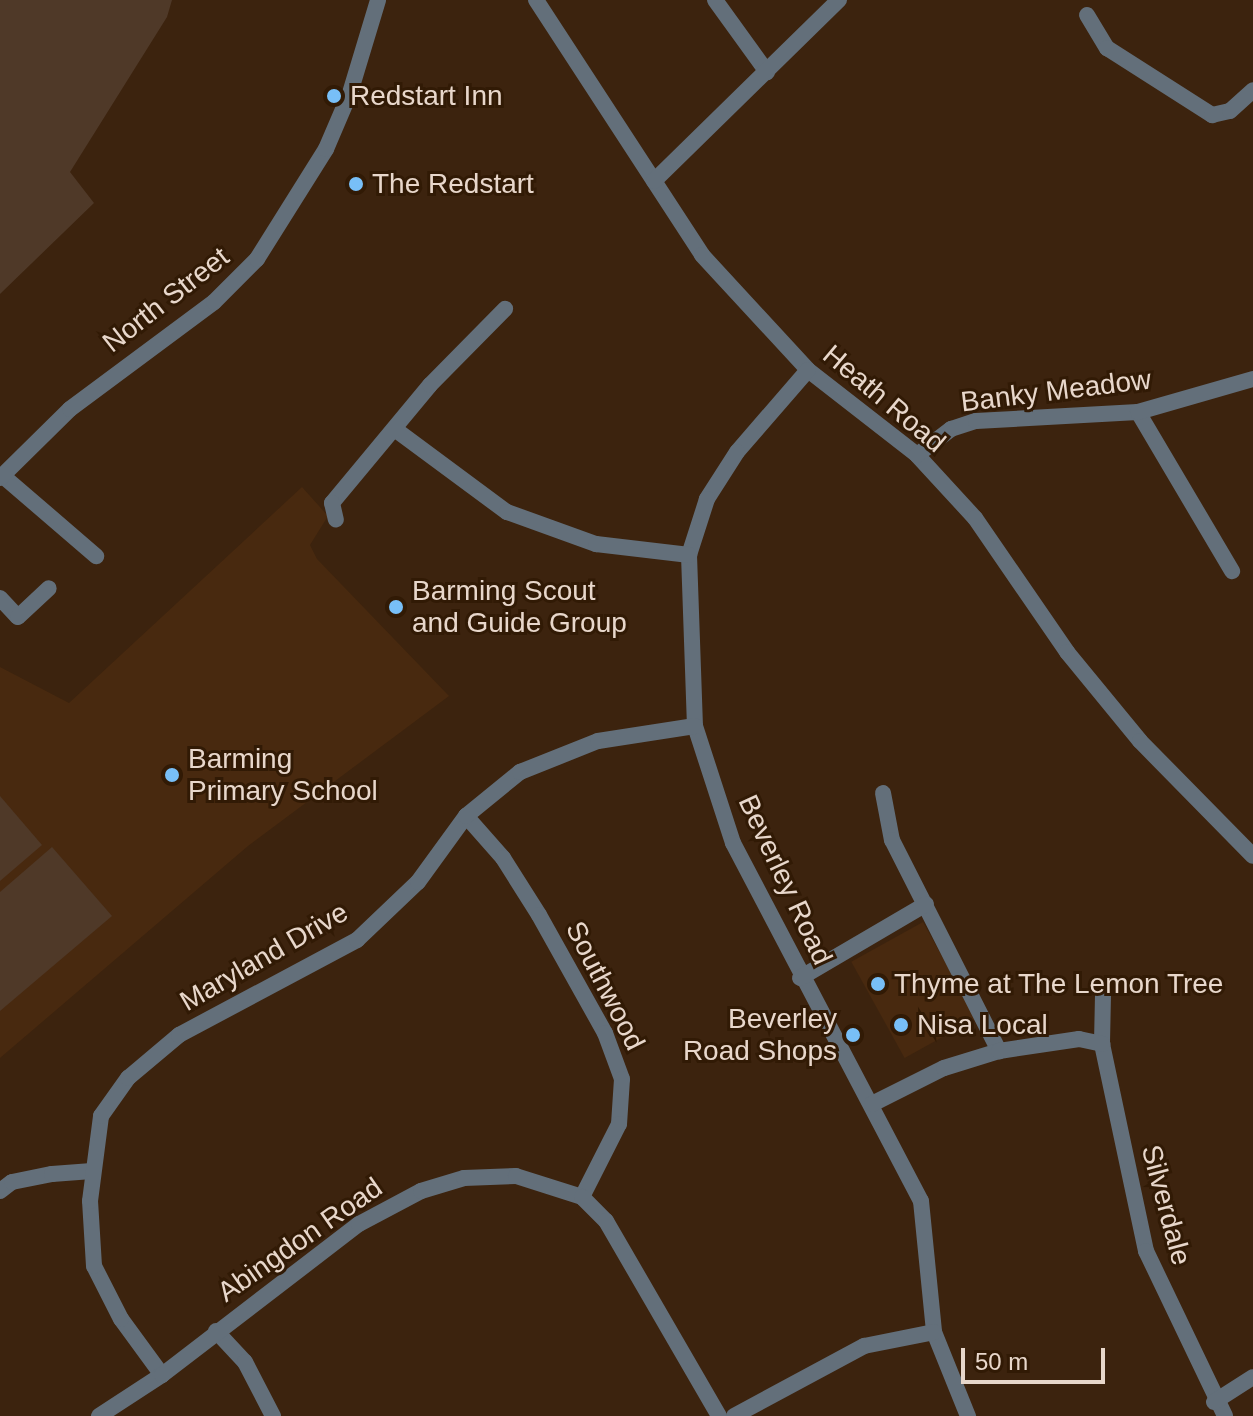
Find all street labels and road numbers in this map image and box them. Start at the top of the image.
street label: North Street [96,240,236,360]
street label: Heath Road [816,338,952,460]
street label: Banky Meadow [959,363,1153,419]
street label: Beverley Road [731,790,839,970]
street label: Maryland Drive [174,895,354,1019]
street label: Southwood [558,916,652,1056]
street label: Silverdale [1134,1141,1198,1269]
street label: Abingdon Road [211,1171,389,1309]

